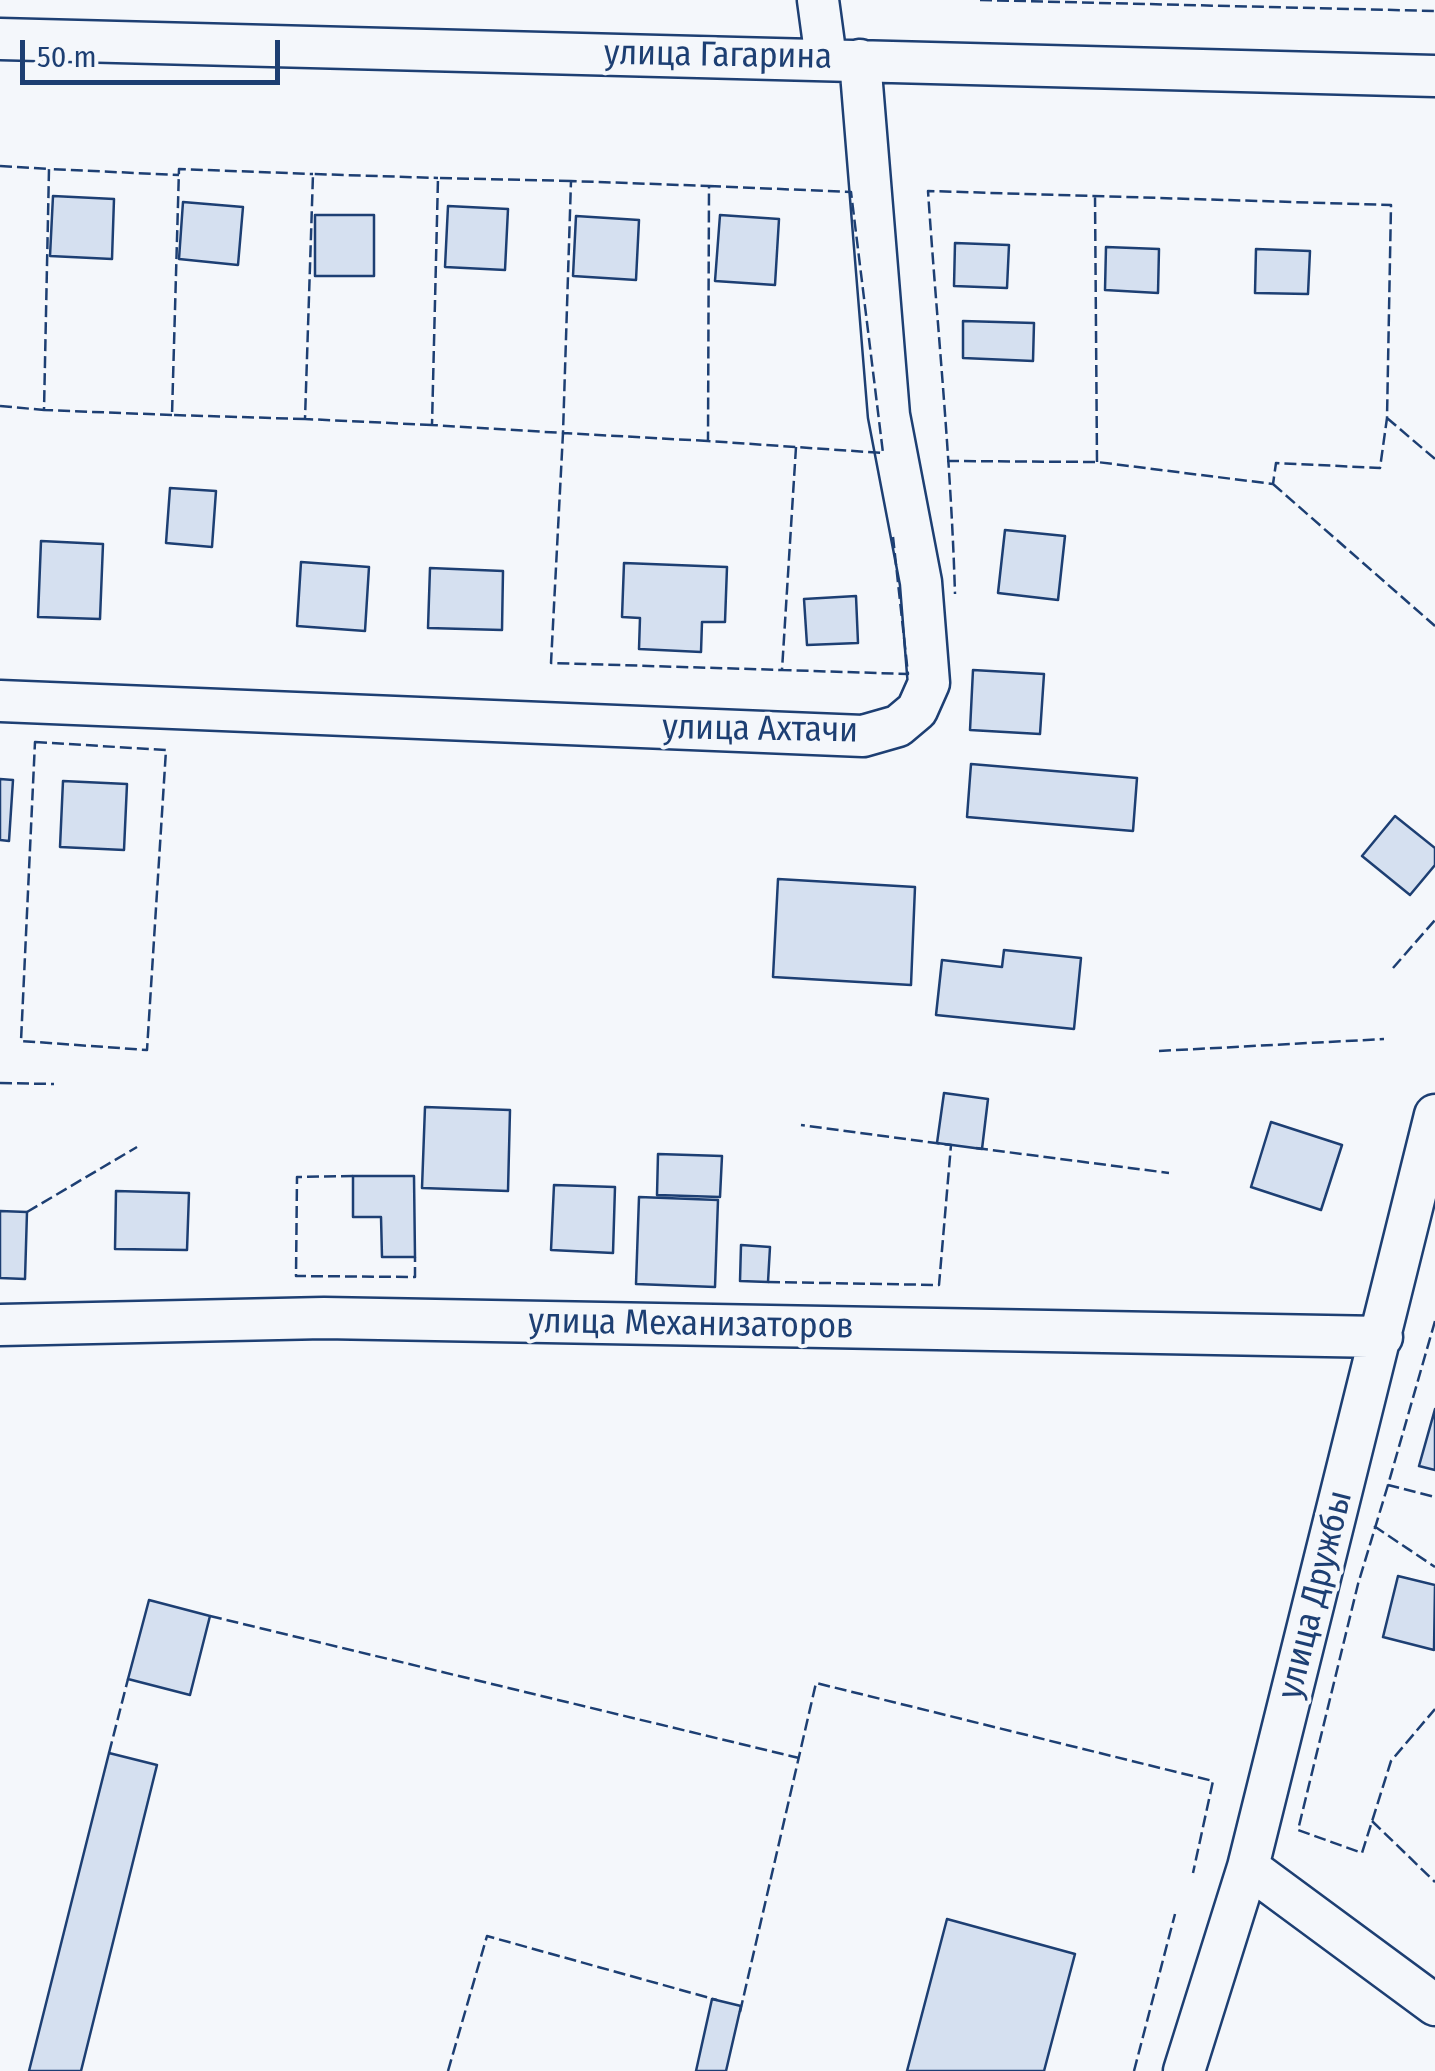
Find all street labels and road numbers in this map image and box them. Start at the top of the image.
street label: улица Гагарина [604,33,832,79]
street label: улица Ахтачи [662,707,858,753]
street label: улица Механизаторов [528,1301,854,1349]
street label: улица Дружбы [1270,1487,1362,1703]

